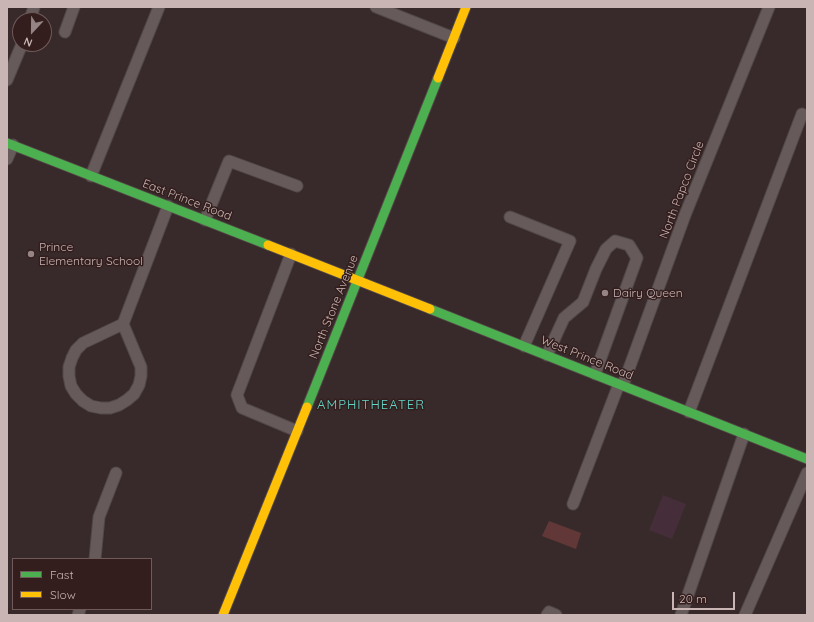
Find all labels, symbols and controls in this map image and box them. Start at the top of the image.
north arrow [12,12,52,52]
text: N [22,34,34,50]
street label: North Papco Circle [657,139,707,241]
street label: East Prince Road [140,176,234,224]
place label: Prince Elementary School [39,240,143,268]
marker: Prince Elementary School [26,249,36,259]
street label: North Stone Avenue [307,253,361,361]
place label: Dairy Queen [613,286,683,300]
marker: Dairy Queen [600,288,610,298]
street label: West Prince Road [539,333,635,383]
district label: AMPHITHEATER [317,397,425,413]
legend [12,558,152,610]
text: Fast [50,567,74,582]
scale bar [674,584,737,610]
text: Slow [50,587,76,602]
text: 20 m [679,591,707,606]

